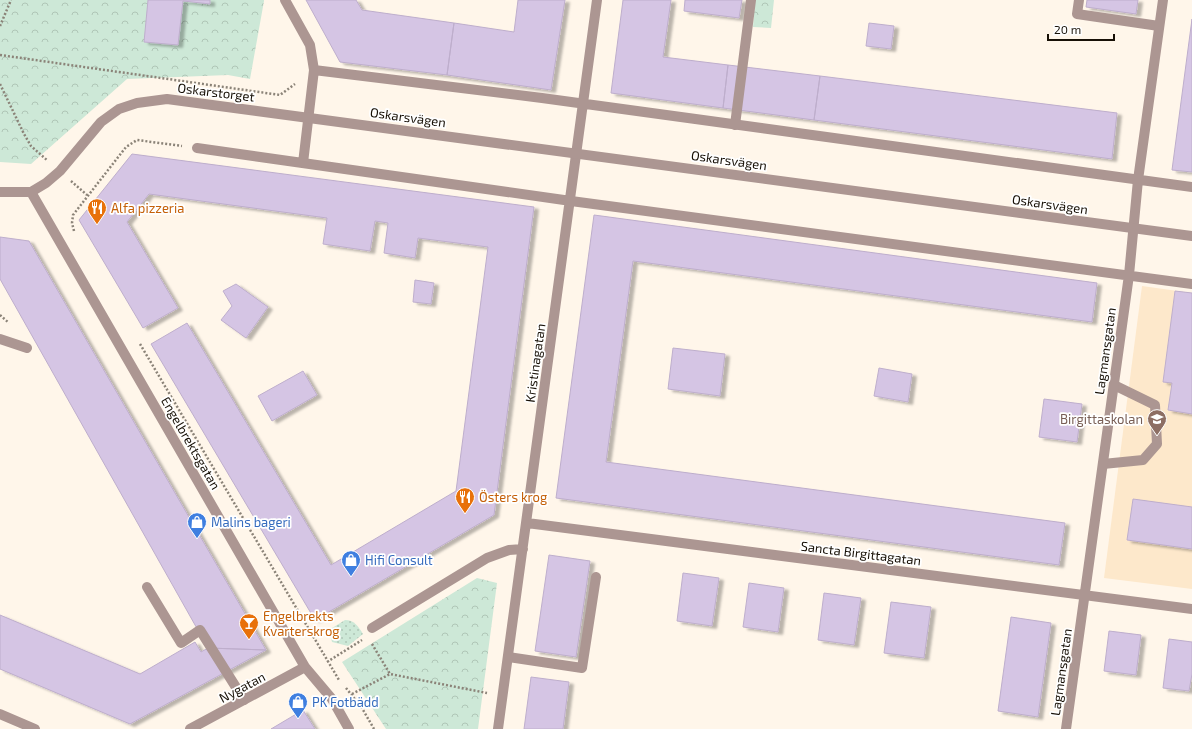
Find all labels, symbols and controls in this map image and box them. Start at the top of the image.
scale bar [1048,16,1114,42]
text: 20 m [1054,22,1081,36]
street label: Oskarstorget [177,79,255,105]
street label: Oskarsvägen [369,104,447,130]
street label: Oskarsvägen [690,147,768,173]
street label: Oskarsvägen [1011,191,1089,217]
restaurant icon: Alfa pizzeria [86,197,108,225]
place label: Alfa pizzeria [111,200,184,216]
street label: Lagmansgatan [1091,306,1119,396]
street label: Kristinagatan [522,322,548,404]
street label: Engelbrektsgatan [158,394,224,492]
school or university icon: Birgittaskolan [1146,408,1168,436]
place label: Birgittaskolan [1060,411,1143,427]
restaurant icon: Östers krog [454,486,476,514]
place label: Östers krog [479,489,547,505]
shop icon: Malins bageri [186,511,208,539]
place label: Malins bageri [211,514,291,530]
street label: Sancta Birgittagatan [800,538,922,568]
shop icon: Hifi Consult [340,549,362,577]
place label: Hifi Consult [365,552,433,568]
place label: Engelbrekts Kvarterskrog [263,608,340,639]
bar icon: Engelbrekts Kvarterskrog [238,612,260,640]
street label: Lagmansgatan [1047,627,1075,717]
street label: Nygatan [216,668,268,706]
shop icon: PK Fotbädd [287,691,309,719]
place label: PK Fotbädd [312,694,379,710]

